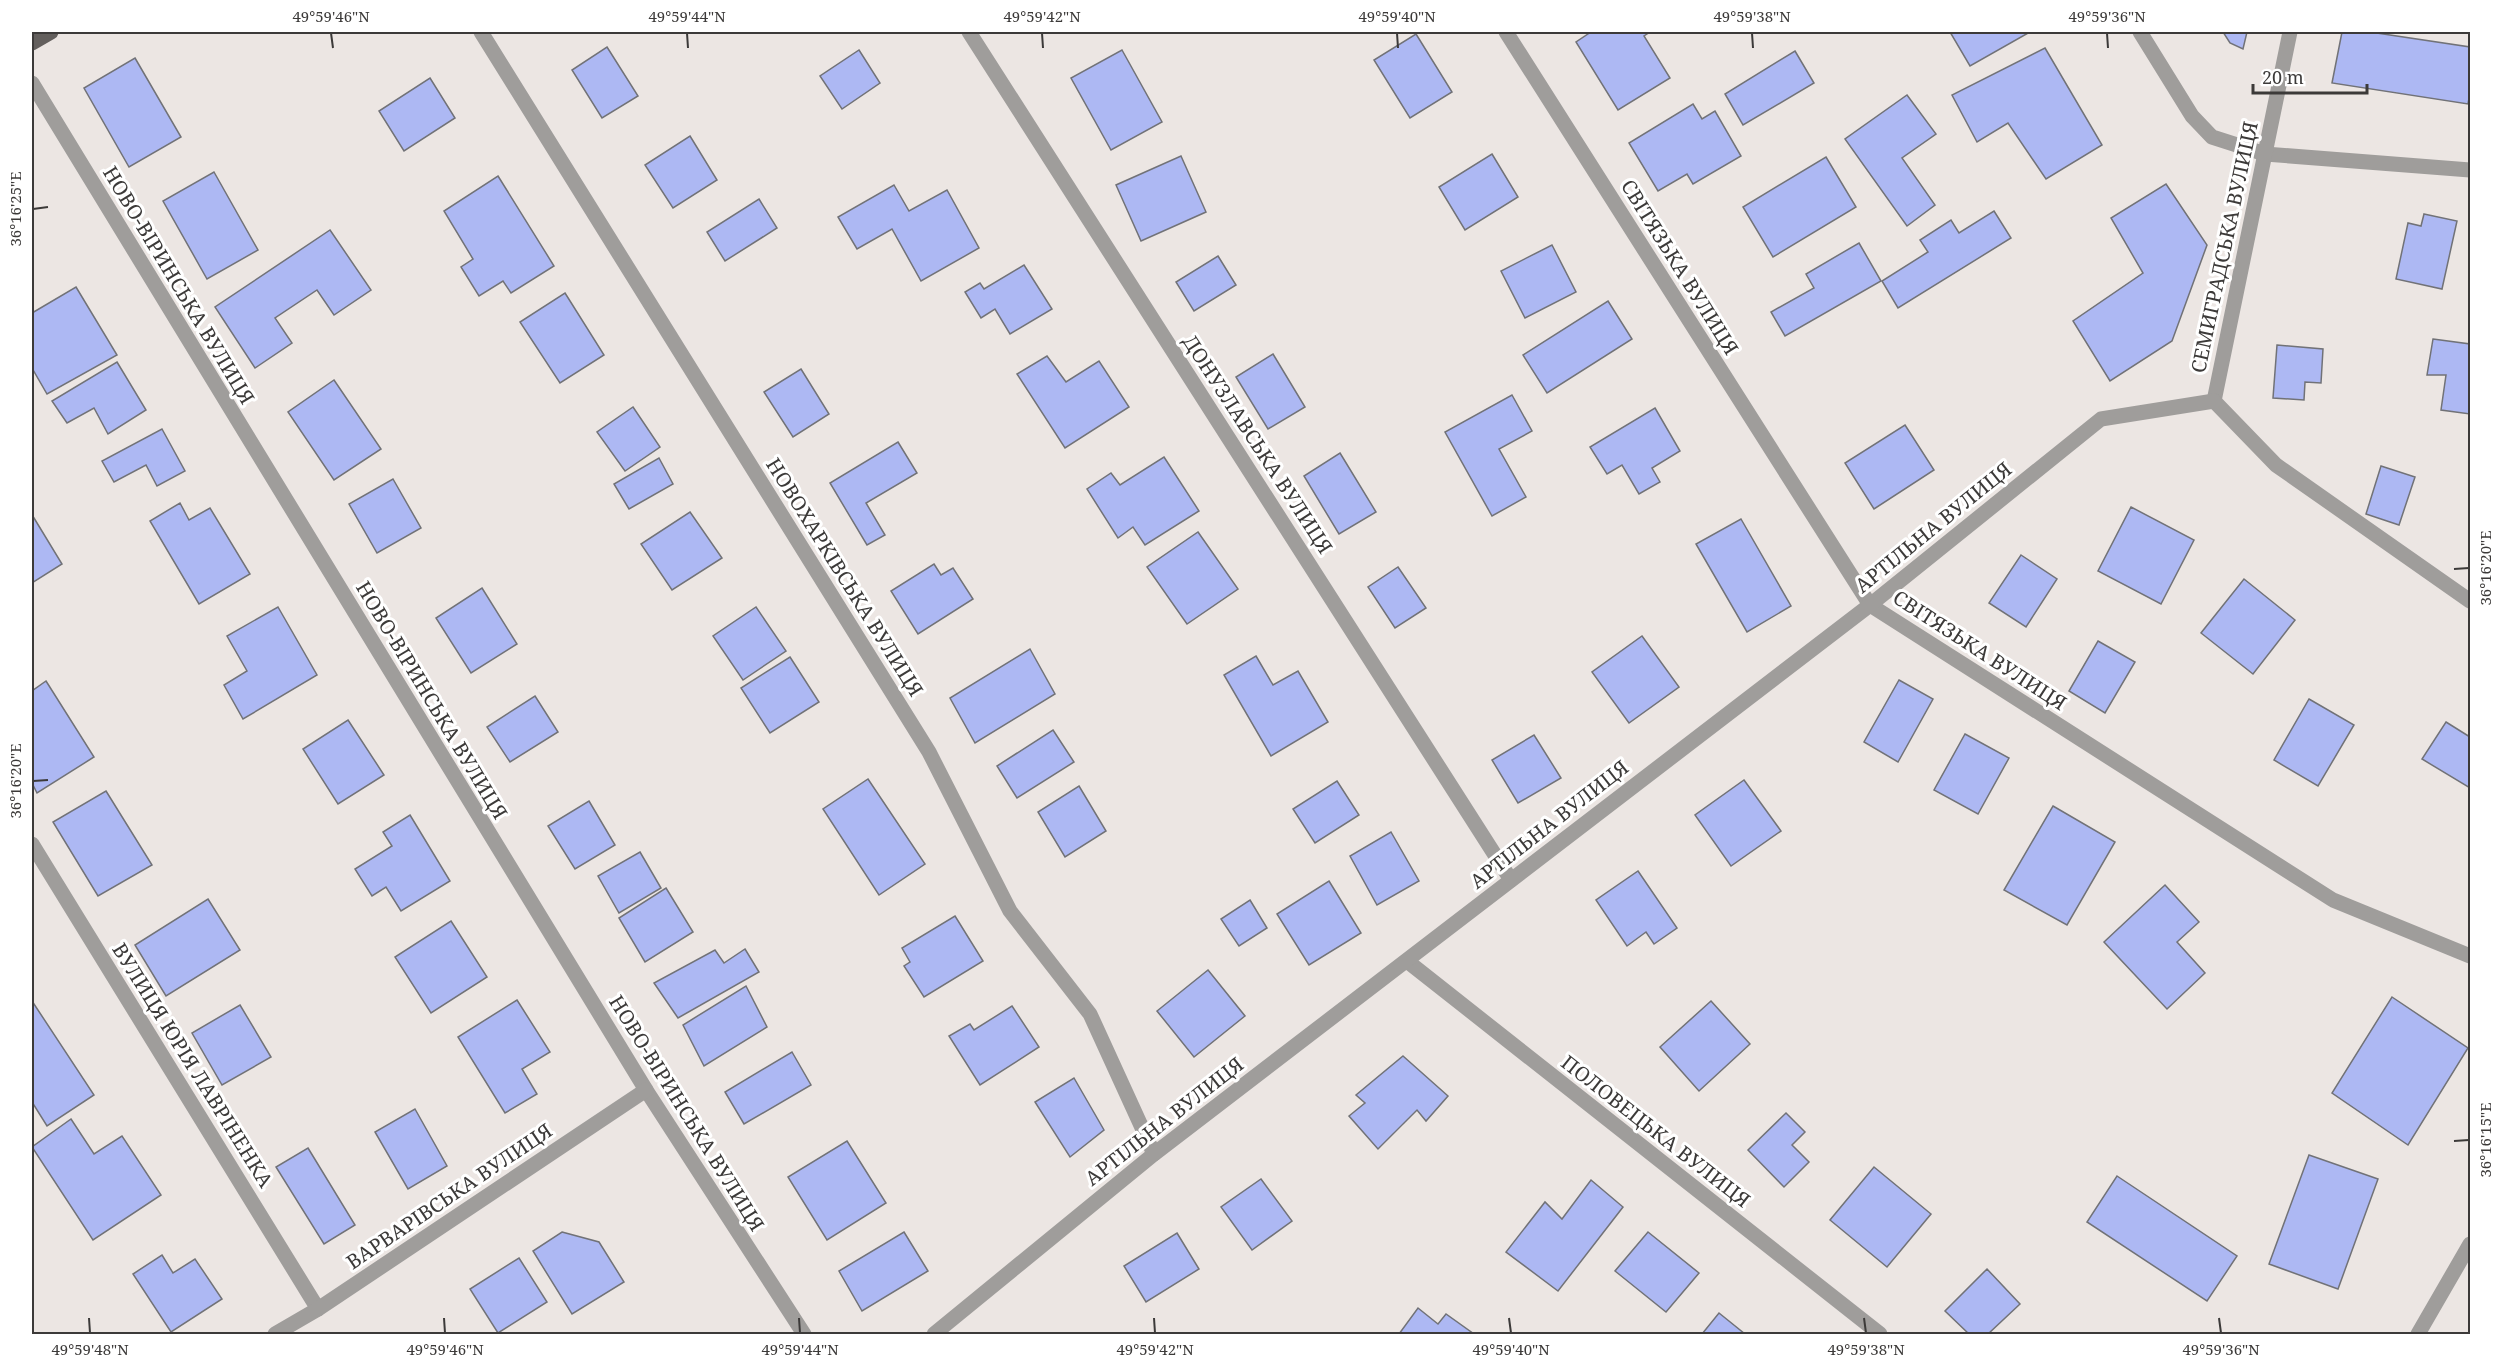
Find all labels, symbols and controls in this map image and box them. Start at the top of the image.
text: 49°59'46"N [292,6,370,26]
text: 49°59'44"N [648,6,726,26]
text: 49°59'42"N [1003,6,1081,26]
text: 49°59'40"N [1358,6,1436,26]
text: 49°59'38"N [1713,6,1791,26]
text: 49°59'36"N [2068,6,2146,26]
scale bar [2253,57,2367,95]
text: 20 m [2262,65,2304,89]
street label: СЕМИГРАДСЬКА ВУЛИЦЯ [2184,119,2264,375]
street label: НОВО-ВІРИНСЬКА ВУЛИЦЯ [97,161,261,409]
text: 36°16'25"E [5,171,25,247]
street label: СВІТЯЗЬКА ВУЛИЦЯ [1615,174,1745,360]
street label: ДОНУЗЛАВСЬКА ВУЛИЦЯ [1177,329,1339,559]
street label: НОВОХАРКІВСЬКА ВУЛИЦЯ [760,453,930,701]
street label: АРТІЛЬНА ВУЛИЦЯ [1849,455,2017,599]
text: 36°16'20"E [2475,530,2495,606]
street label: НОВО-ВІРИНСЬКА ВУЛИЦЯ [350,576,514,824]
street label: СВІТЯЗЬКА ВУЛИЦЯ [1888,584,2072,716]
text: 36°16'20"E [5,743,25,819]
street label: АРТІЛЬНА ВУЛИЦЯ [1464,754,1634,894]
street label: ВУЛИЦЯ ЮРІЯ ЛАВРІНЕНКА [106,938,280,1193]
street label: НОВО-ВІРИНСЬКА ВУЛИЦЯ [603,990,771,1236]
street label: ПОЛОВЕЦЬКА ВУЛИЦЯ [1556,1049,1756,1213]
street label: АРТІЛЬНА ВУЛИЦЯ [1079,1051,1249,1191]
text: 36°16'15"E [2475,1102,2495,1178]
street label: ВАРВАРІВСЬКА ВУЛИЦЯ [341,1117,557,1275]
text: 49°59'48"N [51,1339,129,1359]
text: 49°59'46"N [406,1339,484,1359]
text: 49°59'44"N [761,1339,839,1359]
text: 49°59'42"N [1116,1339,1194,1359]
text: 49°59'40"N [1472,1339,1550,1359]
text: 49°59'38"N [1827,1339,1905,1359]
text: 49°59'36"N [2182,1339,2260,1359]

